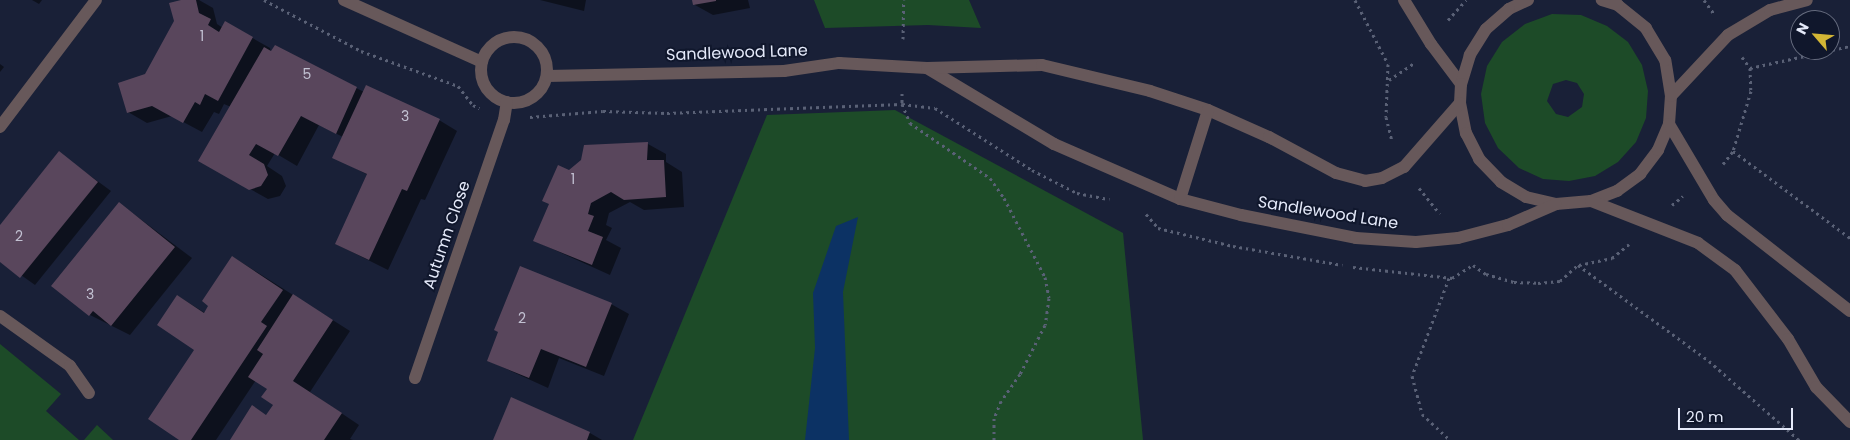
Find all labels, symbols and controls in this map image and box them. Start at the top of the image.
north arrow [1790,10,1840,60]
text: N [1791,19,1814,38]
house number: 1 [200,28,204,44]
street label: Sandlewood Lane [666,41,808,65]
house number: 5 [303,66,311,82]
house number: 3 [401,108,409,124]
house number: 1 [571,171,575,187]
street label: Autumn Close [420,179,474,291]
street label: Sandlewood Lane [1257,192,1399,234]
house number: 2 [15,228,23,244]
house number: 3 [86,286,94,302]
house number: 2 [518,310,526,326]
scale bar [1680,398,1795,430]
text: 20 m [1686,406,1724,427]

